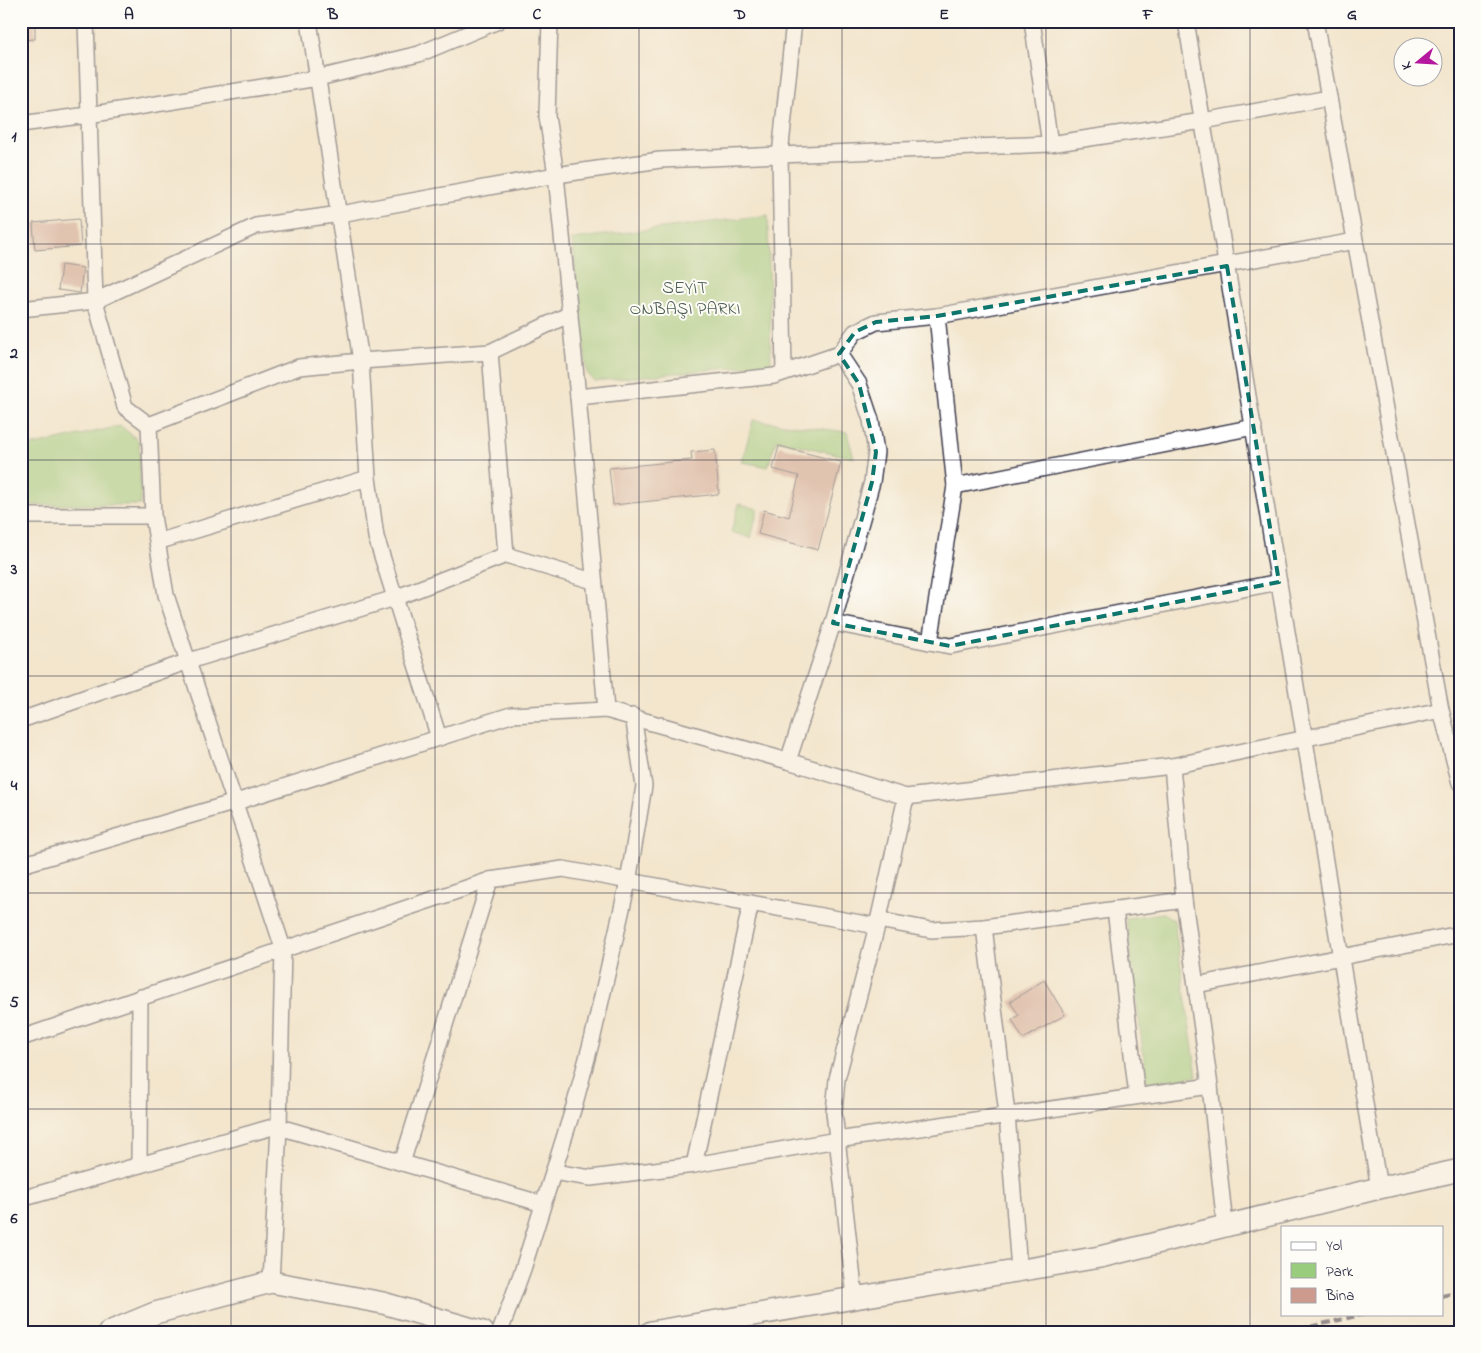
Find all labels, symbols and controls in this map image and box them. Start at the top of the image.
text: A [124,3,134,27]
text: B [327,3,339,27]
text: C [533,3,542,27]
text: D [733,3,746,27]
text: E [939,3,949,27]
text: F [1142,3,1154,27]
text: G [1347,3,1357,27]
north arrow [1394,38,1444,88]
text: K [1396,58,1418,72]
text: 1 [11,125,17,149]
park label: SEYİT ONBAŞI PARKI [630,276,740,323]
text: 2 [9,342,18,366]
text: 3 [10,558,18,582]
text: 4 [10,774,18,798]
text: 5 [9,991,19,1015]
text: 6 [9,1207,18,1231]
legend [1281,1226,1444,1316]
text: Yol [1326,1235,1342,1257]
text: Park [1326,1261,1354,1283]
text: Bina [1325,1285,1354,1307]

